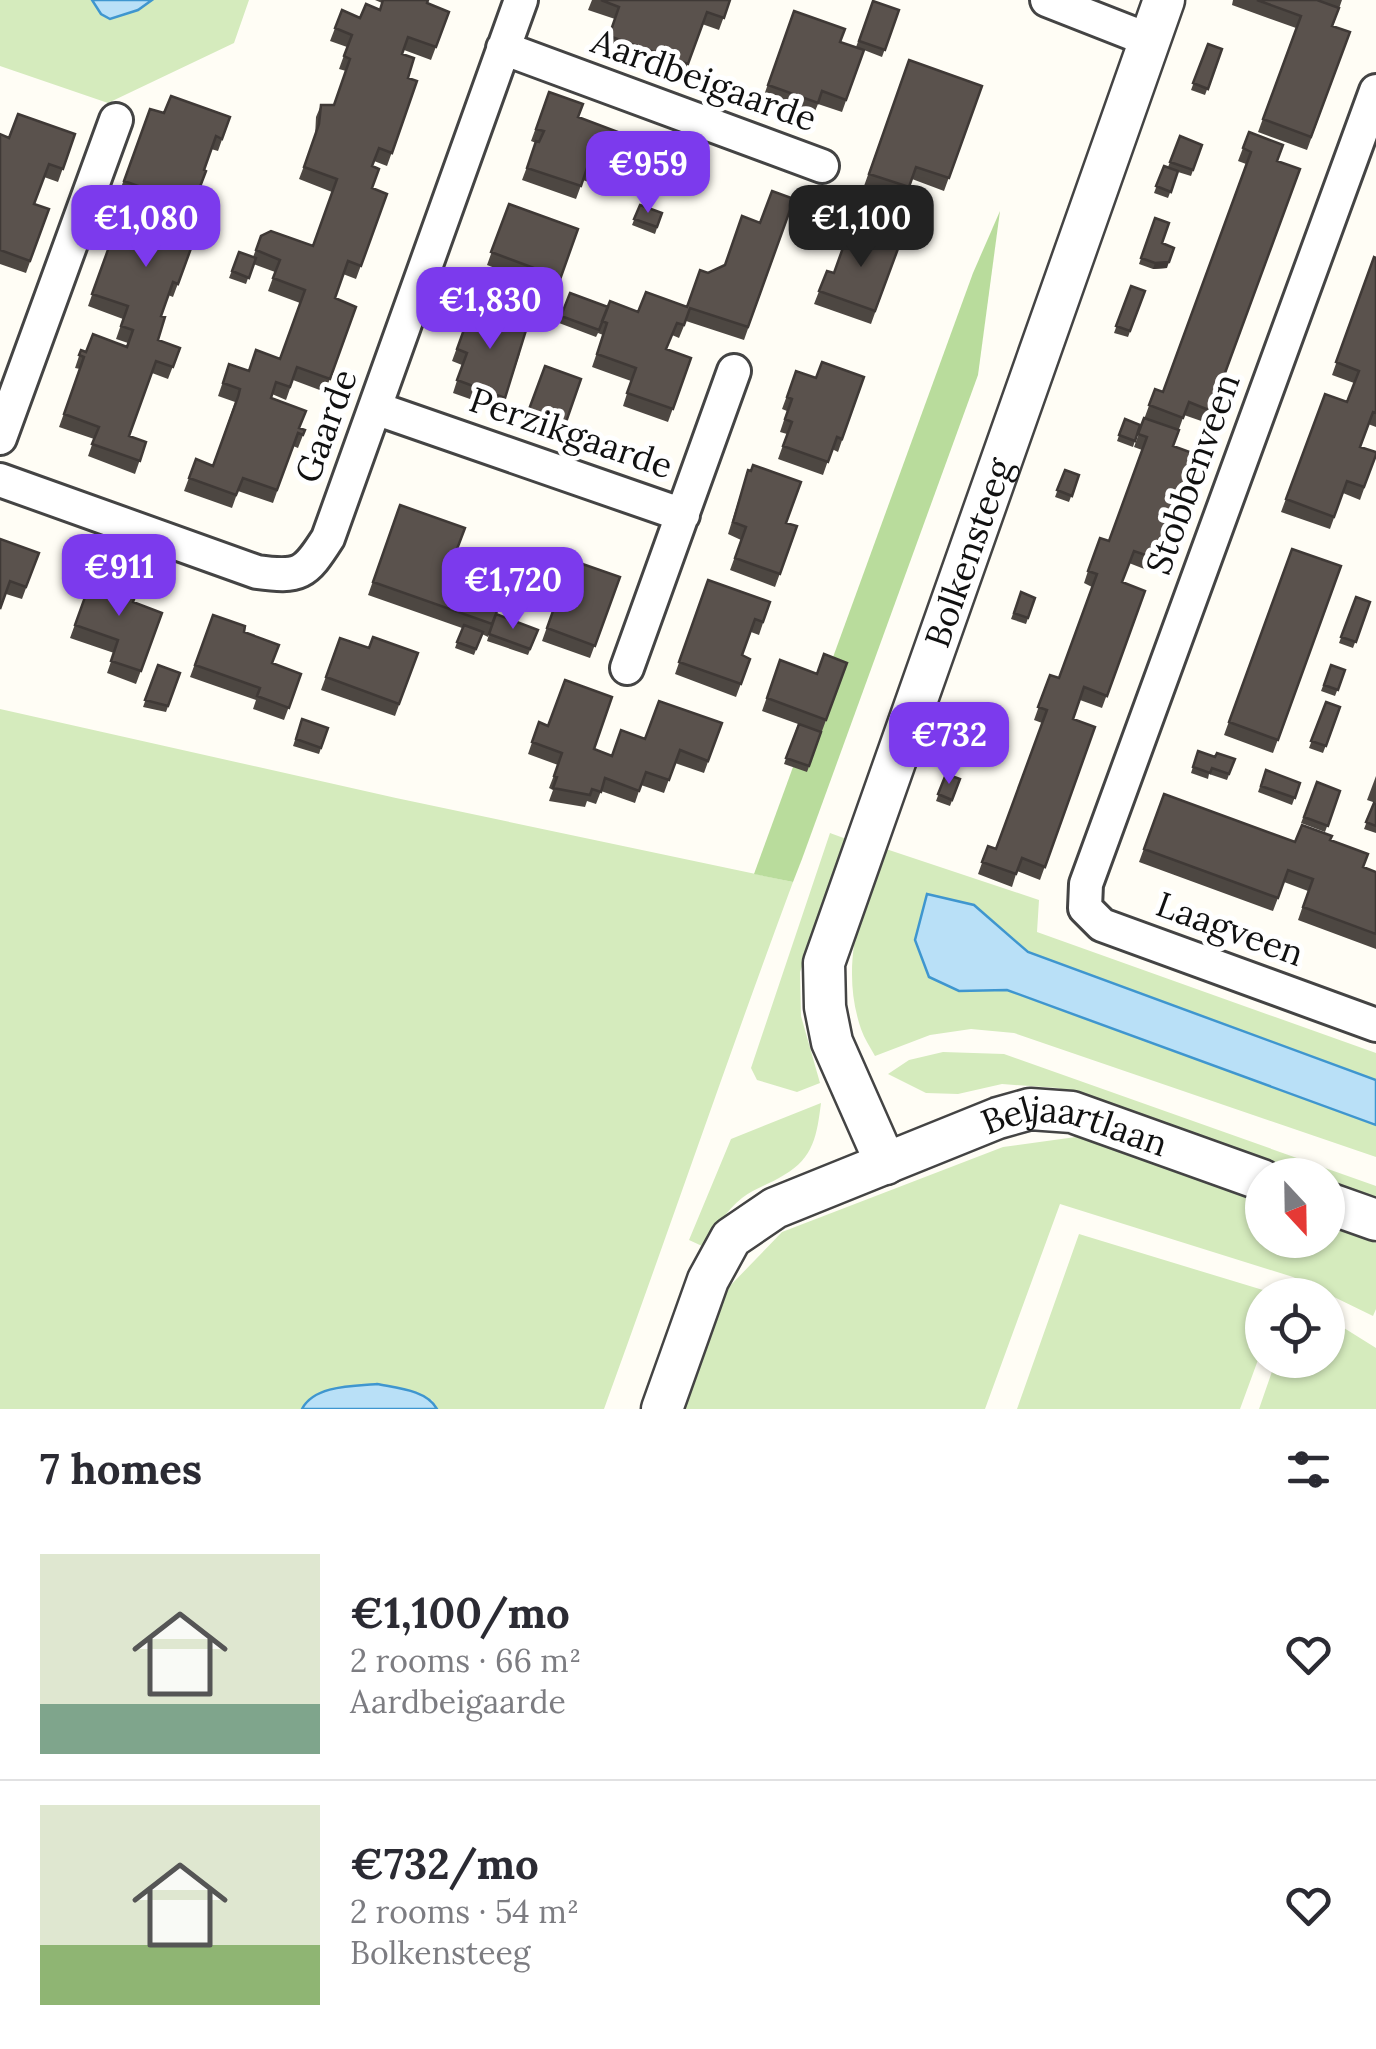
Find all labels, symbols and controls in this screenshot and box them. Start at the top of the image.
street label: Aardbeigaarde [585,18,823,141]
pin: €959 [589,131,707,216]
text: €959 [608,143,688,184]
pin: €1,080 [65,185,227,270]
pin: €1,100 [780,185,942,270]
text: €1,080 [93,197,199,238]
text: €1,100 [811,197,911,238]
pin: €1,830 [409,267,571,352]
text: €1,830 [438,279,542,320]
street label: Gaarde [284,363,367,489]
street label: Stobbenveen [1135,367,1250,581]
street label: Perzikgaarde [464,377,679,488]
street label: Bolkensteeg [914,452,1023,653]
pin: €911 [60,534,178,619]
text: €911 [84,546,154,587]
pin: €1,720 [432,547,594,632]
text: €1,720 [464,559,562,600]
pin: €732 [890,702,1008,787]
text: €732 [911,714,987,755]
street label: Laagveen [1150,881,1310,976]
street label: Beljaartlaan [974,1086,1174,1166]
north arrow [1245,1158,1345,1258]
map controls [1245,1158,1345,1378]
button: locate [1245,1278,1345,1378]
text: 7 homes [40,1442,202,1496]
icon: filters [1281,1442,1336,1497]
text: €1,100/mo [350,1586,570,1640]
icon: home [120,1594,240,1714]
icon: heart [1281,1627,1336,1682]
text: 2 rooms · 66 m² [350,1640,581,1681]
text: Aardbeigaarde [350,1681,566,1722]
text: €732/mo [350,1837,539,1891]
icon: home [120,1845,240,1965]
icon: heart [1281,1878,1336,1933]
text: 2 rooms · 54 m² [350,1891,579,1932]
text: Bolkensteeg [350,1932,530,1973]

